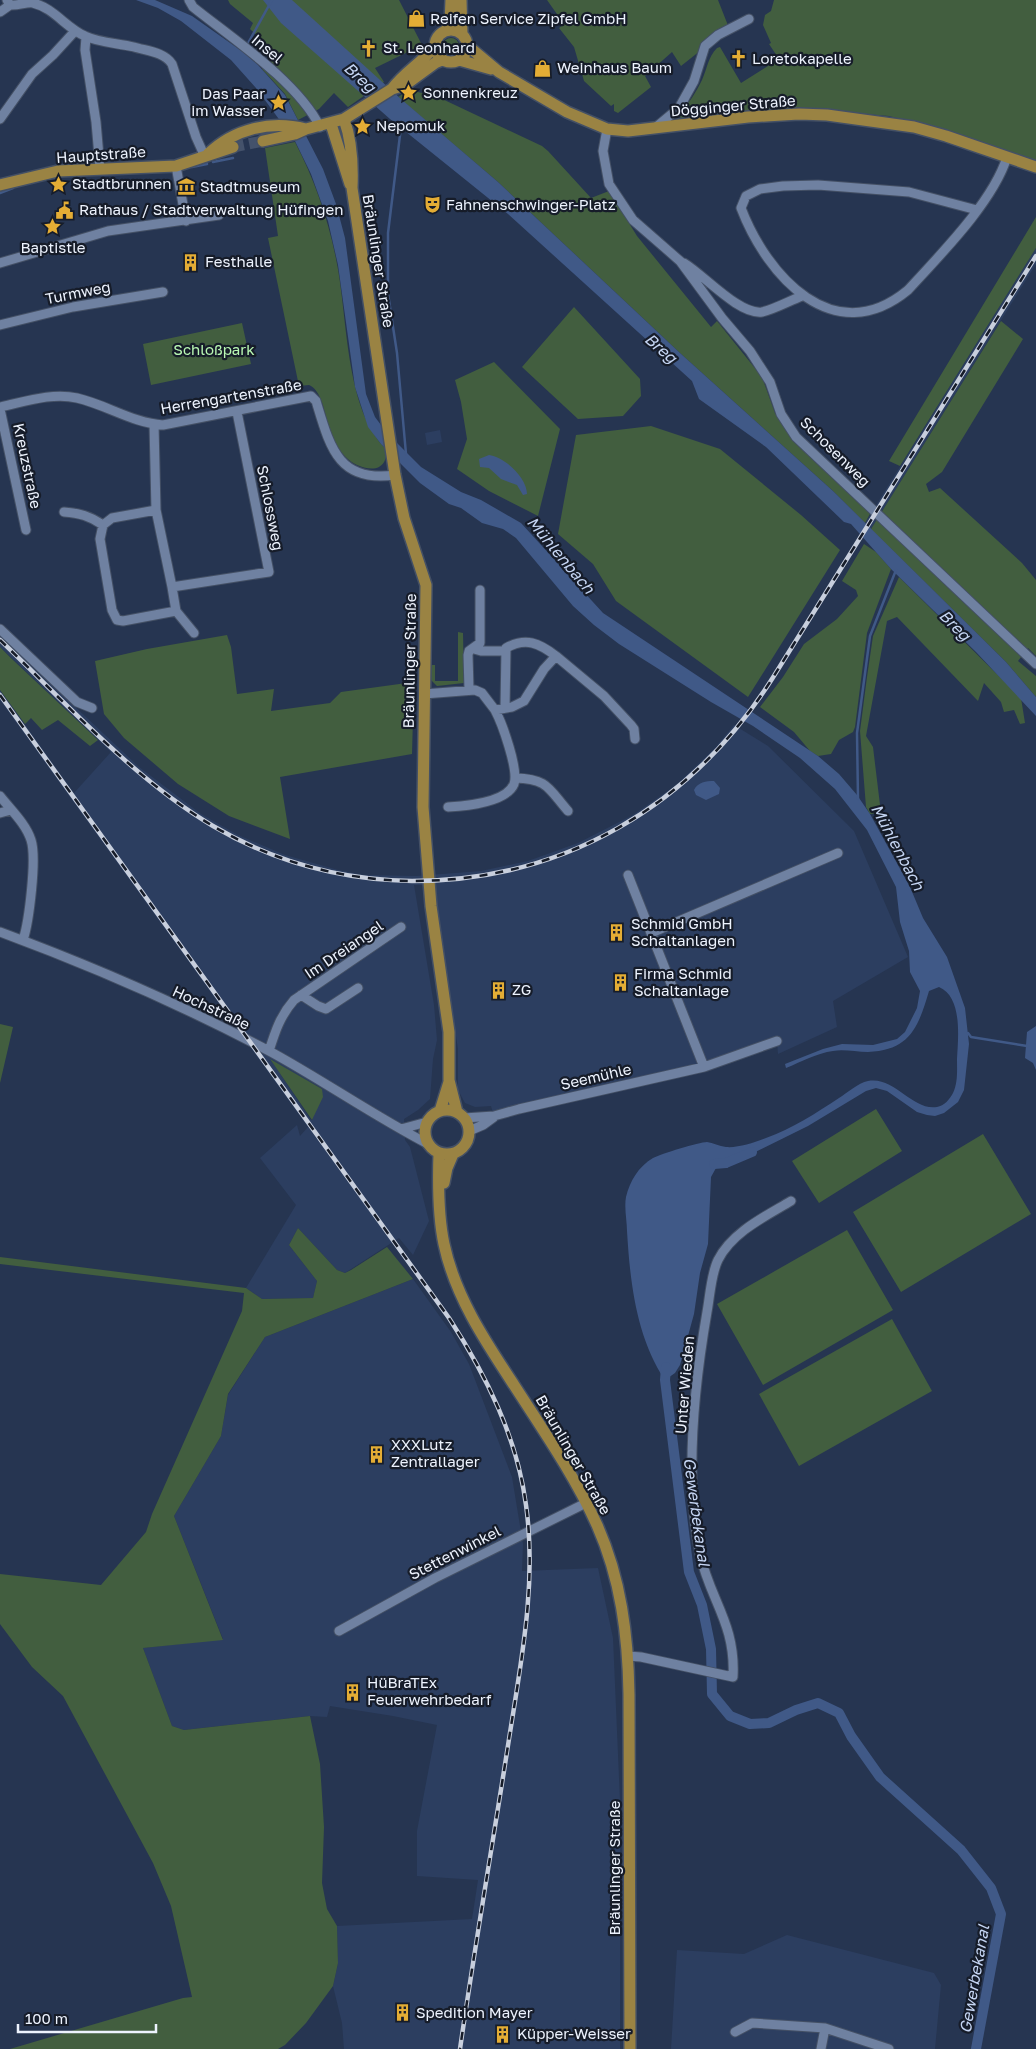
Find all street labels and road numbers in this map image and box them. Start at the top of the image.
street label: Insel [248,30,287,67]
street label: Dögginger Straße [670,91,797,119]
street label: Hauptstraße [56,142,147,166]
street label: Bräunlinger Straße [360,193,398,329]
street label: Turmweg [44,277,112,307]
street label: Herrengartenstraße [159,375,303,417]
street label: Schosenweg [797,413,874,490]
street label: Kreuzstraße [10,421,46,510]
street label: Schlossweg [254,464,288,552]
street label: Bräunlinger Straße [399,593,419,729]
street label: Im Dreiangel [301,916,386,982]
street label: Hochstraße [170,981,253,1033]
street label: Seemühle [559,1059,633,1093]
street label: Unter Wieden [671,1335,697,1435]
street label: Bräunlinger Straße [532,1392,616,1518]
street label: Stettenwinkel [406,1521,504,1583]
street label: Bräunlinger Straße [605,1800,623,1935]

